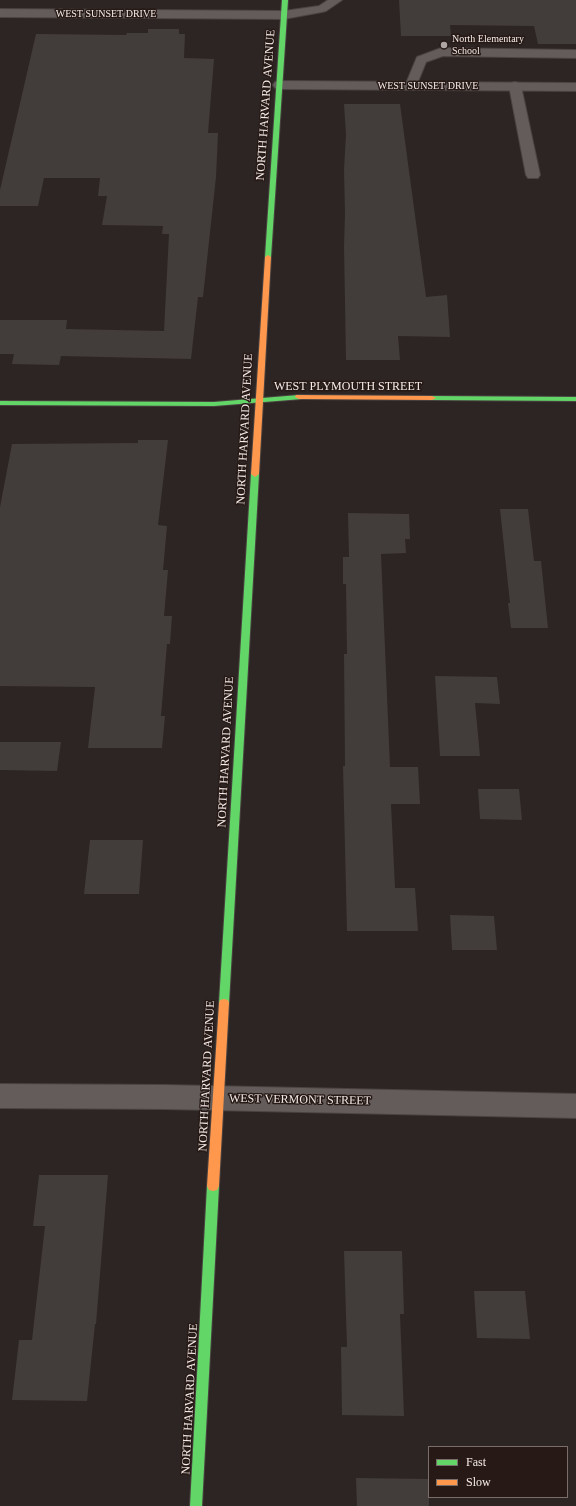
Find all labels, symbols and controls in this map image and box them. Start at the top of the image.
street label: WEST SUNSET DRIVE [56,8,156,20]
street label: NORTH HARVARD AVENUE [254,29,278,181]
place label: North Elementary School [452,33,524,56]
marker: North Elementary School [439,40,449,50]
street label: WEST SUNSET DRIVE [378,80,478,92]
street label: NORTH HARVARD AVENUE [234,353,256,505]
street label: WEST PLYMOUTH STREET [274,380,422,394]
street label: NORTH HARVARD AVENUE [215,676,237,828]
street label: NORTH HARVARD AVENUE [196,1000,218,1152]
street label: WEST VERMONT STREET [229,1092,371,1108]
street label: NORTH HARVARD AVENUE [179,1323,201,1475]
legend [428,1446,568,1498]
text: Fast [466,1455,486,1469]
text: Slow [466,1475,491,1489]

